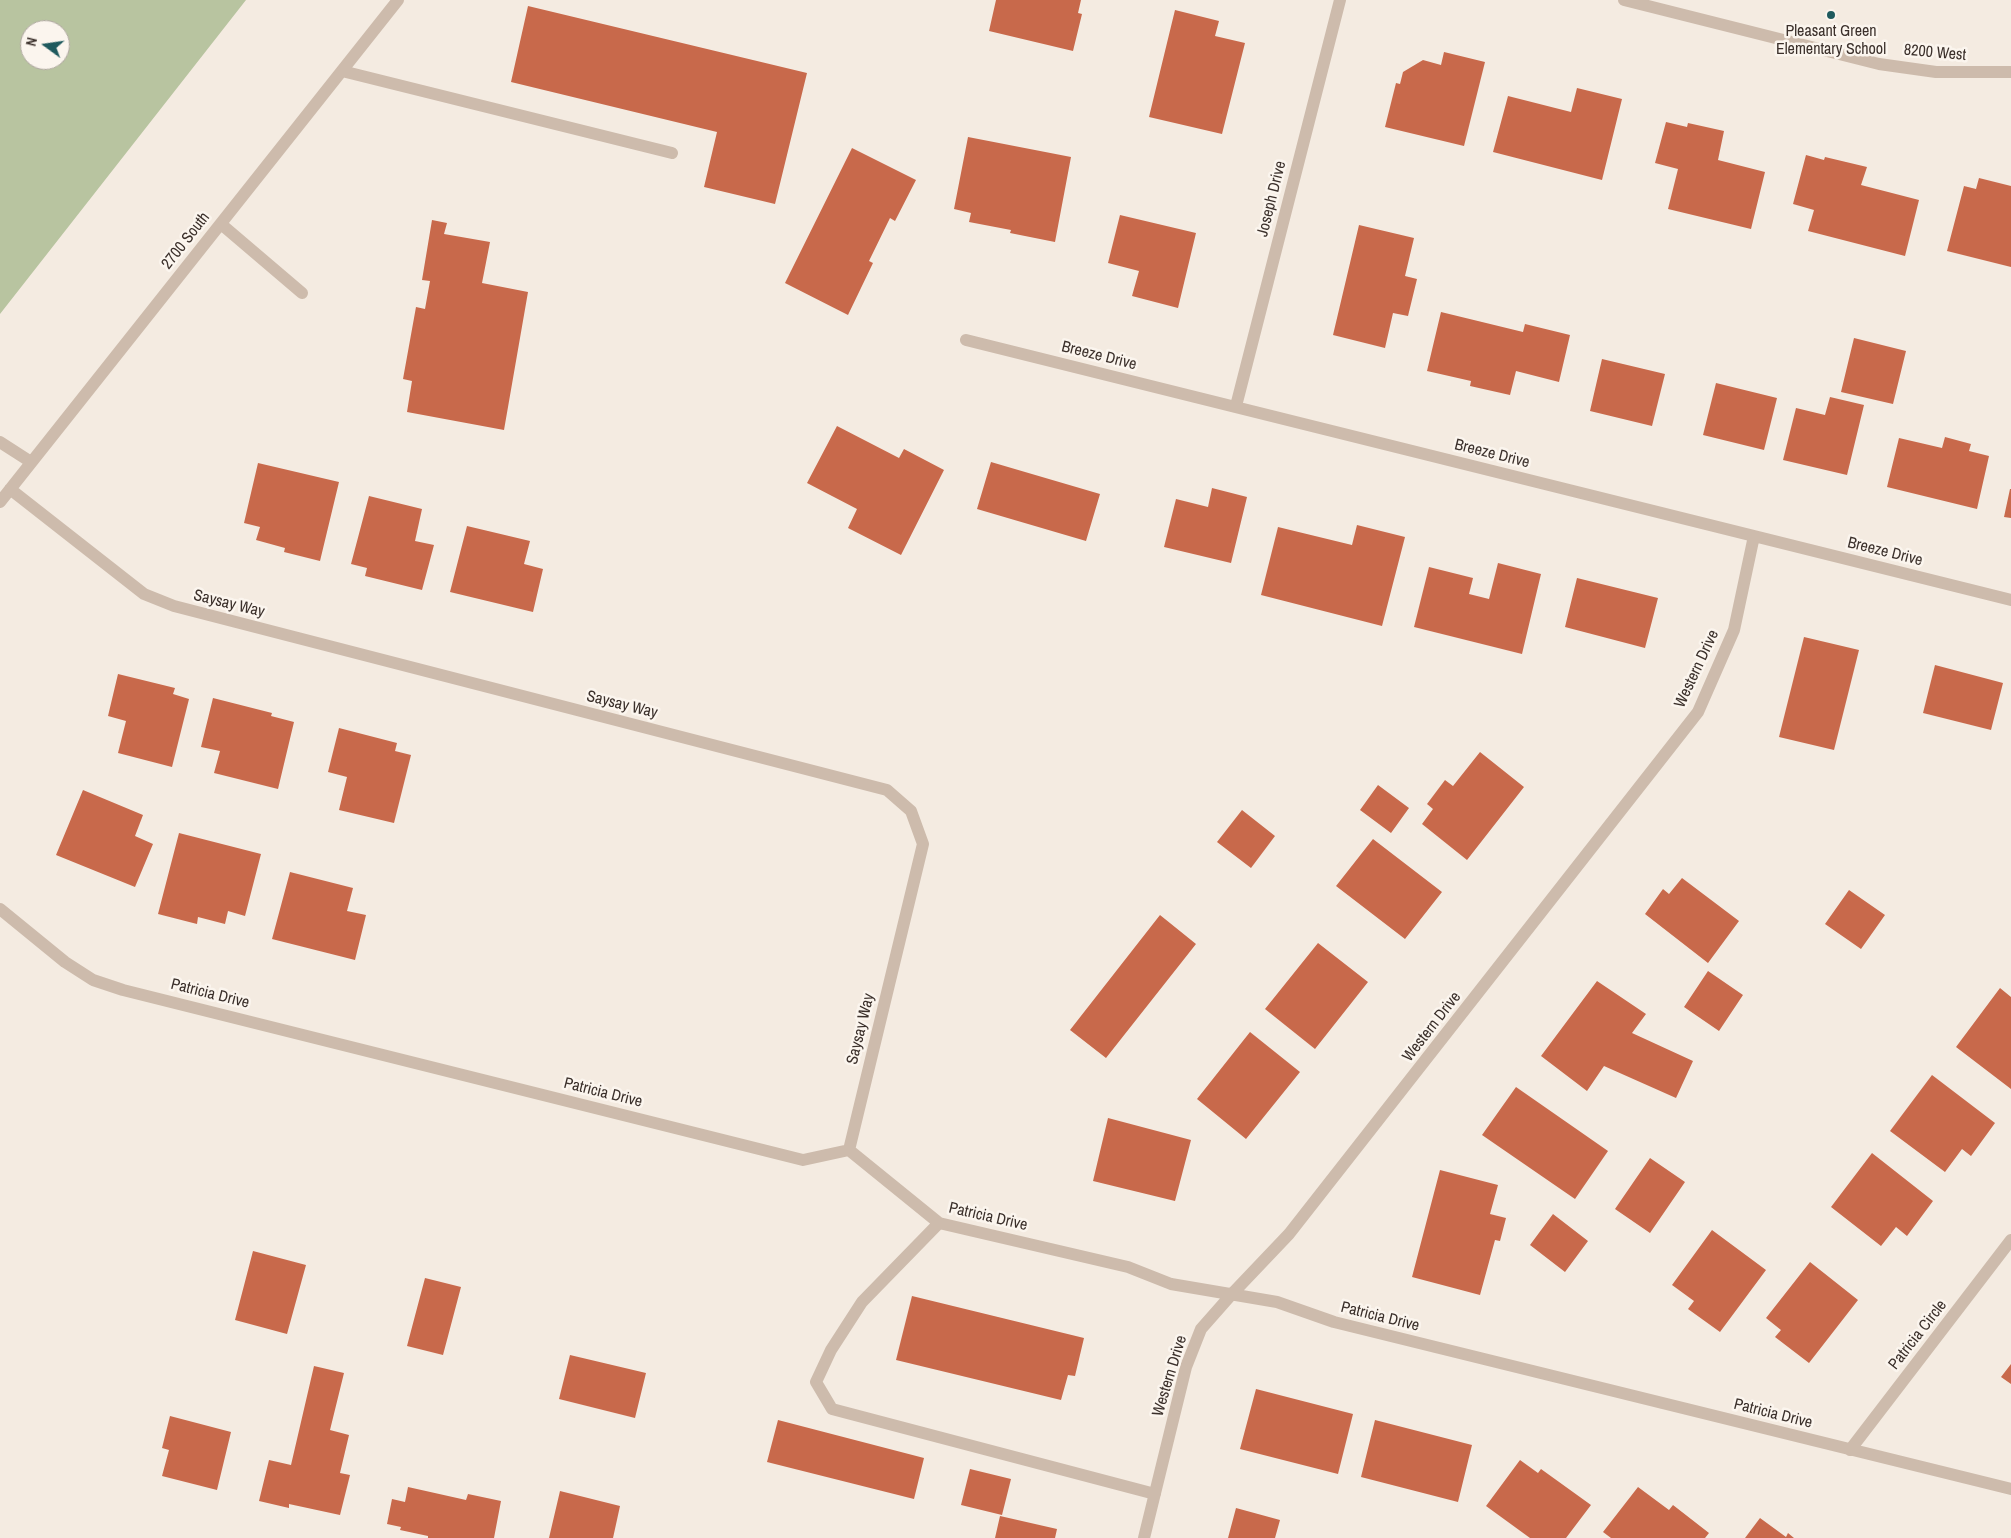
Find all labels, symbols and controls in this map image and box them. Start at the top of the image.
marker: Pleasant Green Elementary School [1825,9,1837,21]
north arrow [20,20,70,70]
place label: Pleasant Green Elementary School [1776,22,1886,60]
text: N [22,35,41,48]
street label: 8200 West [1903,41,1967,65]
street label: Joseph Drive [1253,159,1291,239]
street label: 2700 South [158,209,214,273]
street label: Breeze Drive [1060,337,1138,375]
street label: Breeze Drive [1453,435,1531,473]
street label: Breeze Drive [1846,533,1924,571]
street label: Saysay Way [192,586,266,622]
street label: Western Drive [1671,627,1723,711]
street label: Saysay Way [585,687,659,723]
street label: Patricia Drive [169,975,251,1013]
street label: Western Drive [1399,988,1465,1066]
street label: Saysay Way [843,992,879,1066]
street label: Patricia Drive [562,1074,644,1112]
street label: Patricia Drive [947,1199,1029,1235]
street label: Patricia Circle [1885,1296,1951,1374]
street label: Patricia Drive [1339,1298,1421,1336]
street label: Western Drive [1149,1333,1191,1419]
street label: Patricia Drive [1732,1395,1814,1433]

